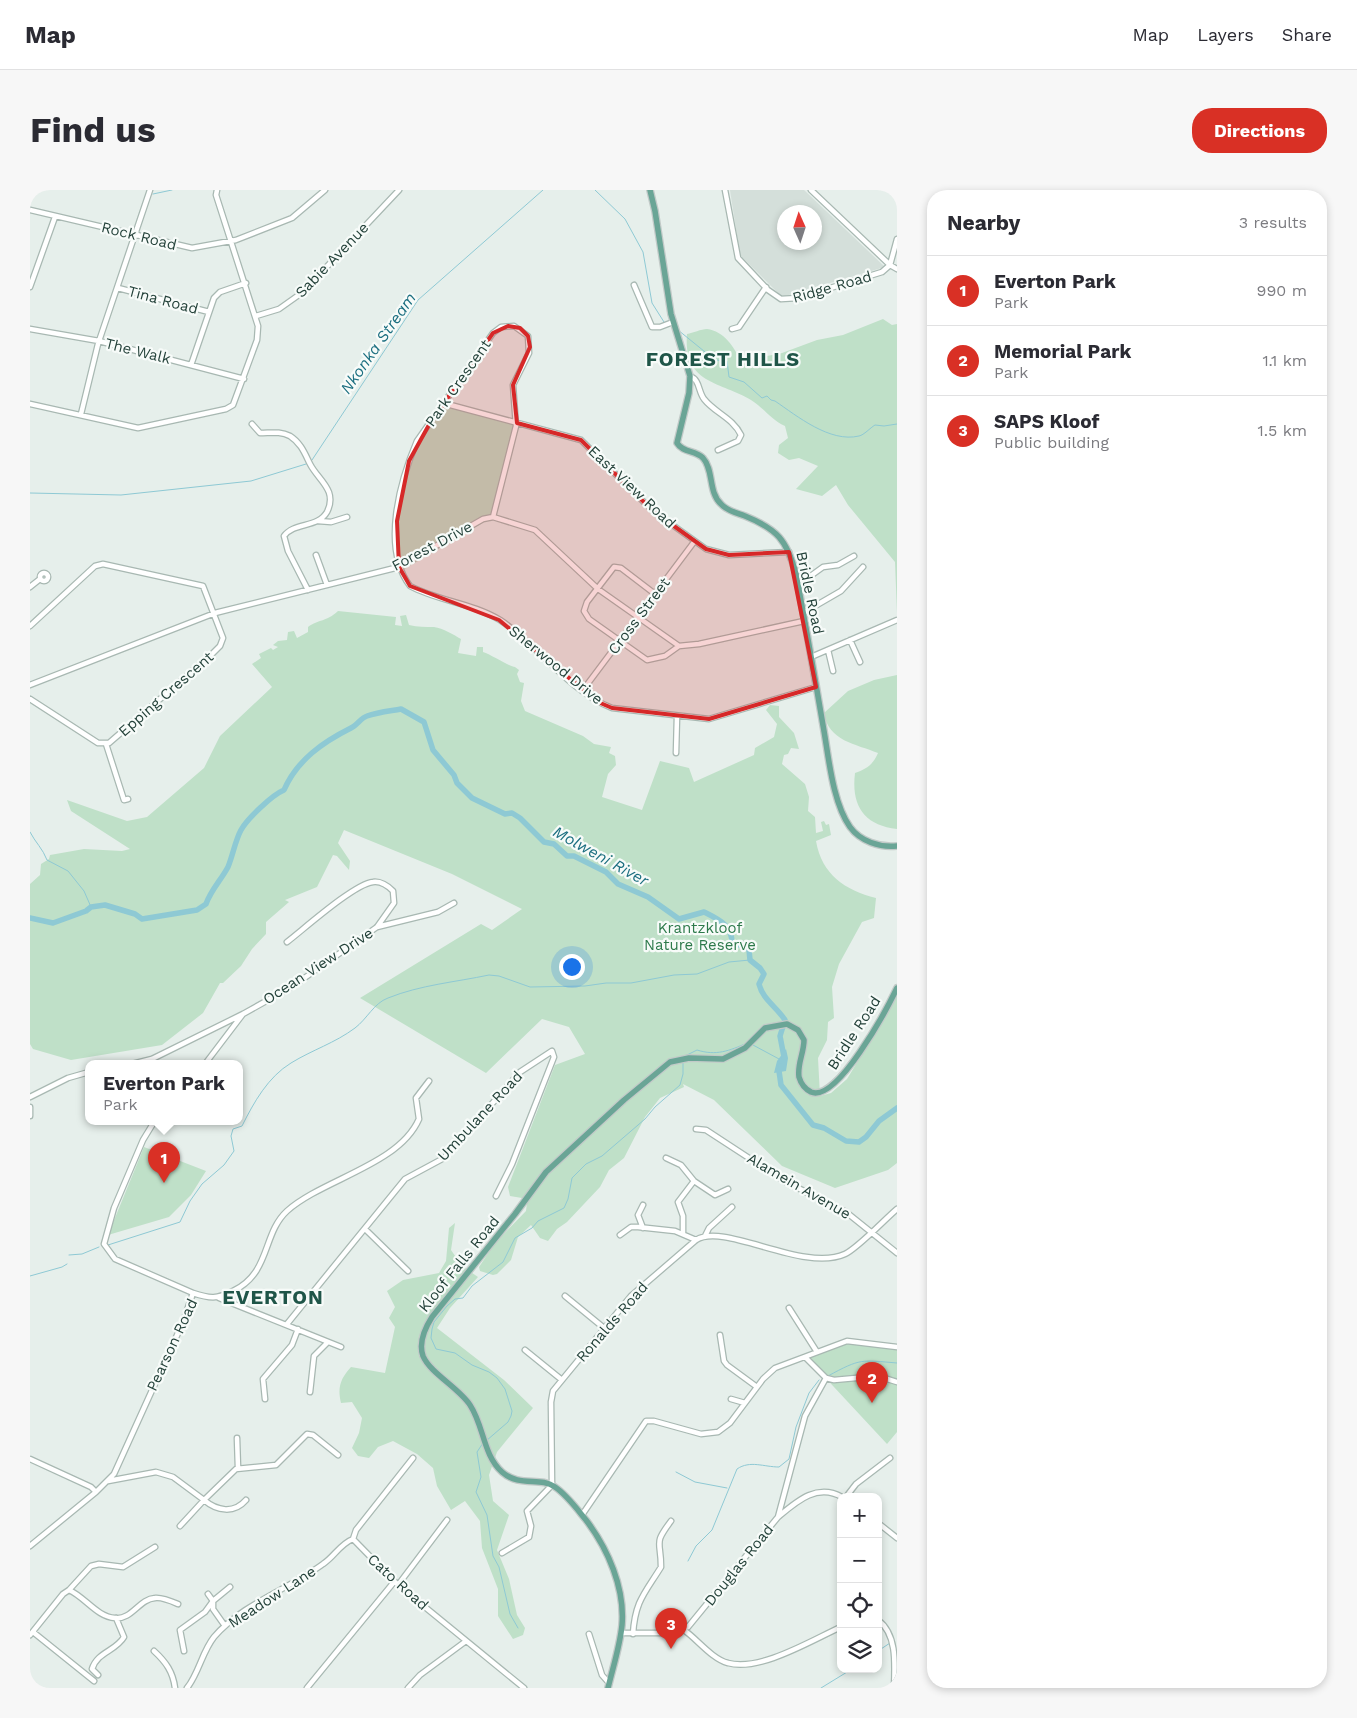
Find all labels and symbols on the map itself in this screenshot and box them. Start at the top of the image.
north arrow [777,205,822,250]
street label: Rock Road [99,218,179,254]
street label: Sabie Avenue [292,219,372,301]
street label: Ridge Road [790,267,874,307]
street label: Tina Road [126,282,200,318]
water label: Nkonka Stream [336,289,420,397]
street label: The Walk [103,334,173,368]
street label: Park Crescent [421,335,495,430]
district label: FOREST HILLS [646,347,800,371]
street label: East View Road [585,442,679,532]
street label: Forest Drive [389,517,475,575]
street label: Bridle Road [792,550,828,636]
street label: Cross Street [604,574,674,658]
street label: Sherwood Drive [505,622,607,708]
street label: Epping Crescent [115,647,218,740]
water label: Molweni River [550,822,653,890]
park label: Krantzkloof Nature Reserve [644,919,756,954]
street label: Ocean View Drive [260,924,376,1008]
your location [559,954,585,980]
street label: Bridle Road [823,993,885,1073]
street label: Umbulane Road [434,1067,526,1165]
pin: 1 [148,1142,180,1183]
street label: Alamein Avenue [744,1149,854,1223]
street label: Kloof Falls Road [415,1212,503,1316]
street label: Ronalds Road [572,1278,652,1366]
district label: EVERTON [222,1285,324,1309]
street label: Pearson Road [143,1296,201,1394]
pin: 2 [856,1362,888,1403]
street label: Douglas Road [701,1521,777,1609]
street label: Cato Road [364,1550,432,1614]
street label: Meadow Lane [225,1562,319,1632]
pin: 3 [655,1608,687,1649]

